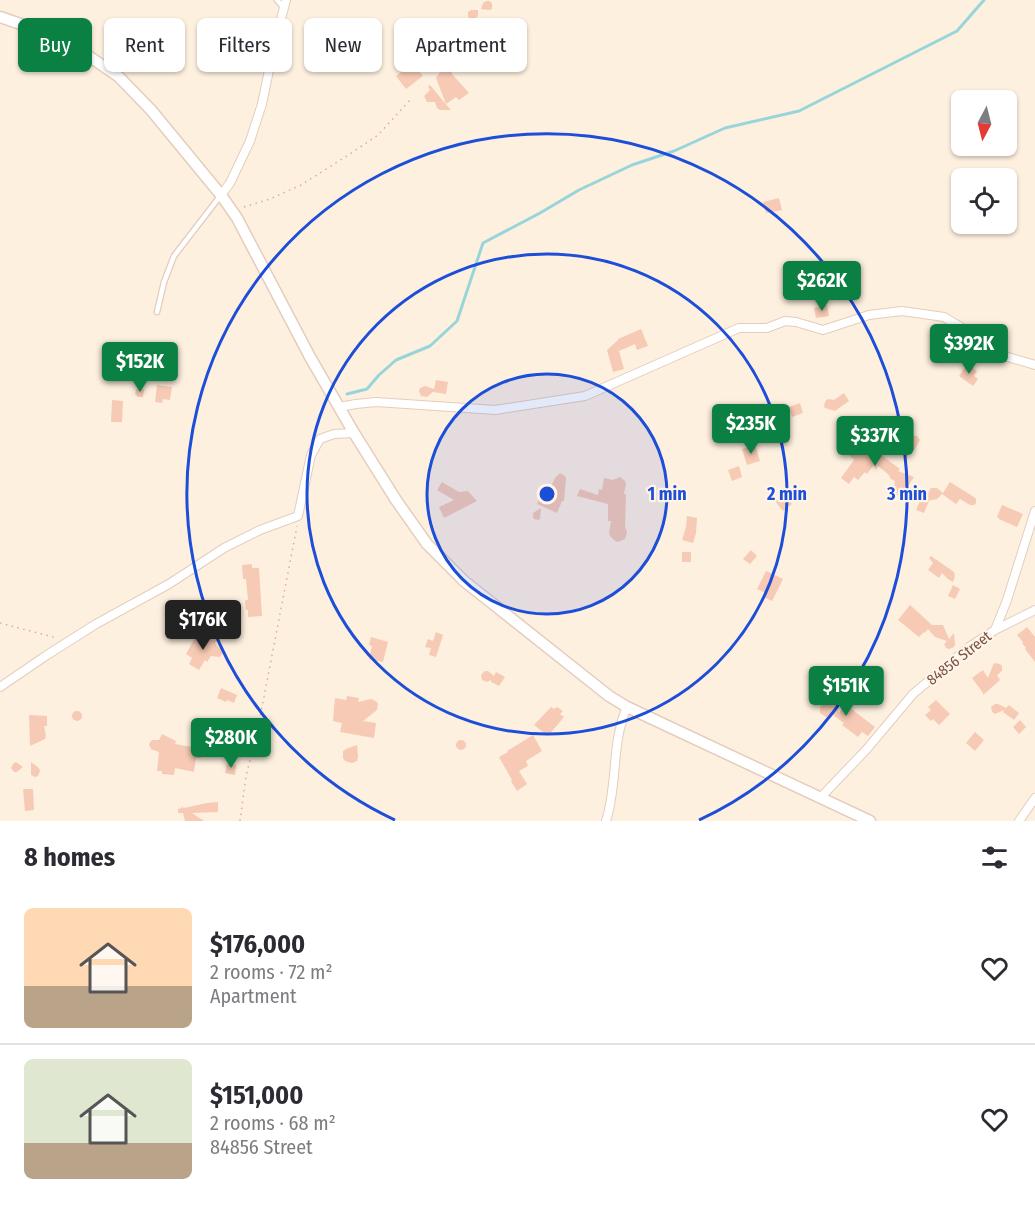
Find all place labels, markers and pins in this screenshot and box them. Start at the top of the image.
pin: $262K [780,261,864,312]
pin: $392K [927,324,1011,375]
pin: $152K [98,342,182,393]
pin: $235K [709,404,793,455]
pin: $337K [833,416,917,467]
centre of rings [537,484,557,504]
pin: $176K [161,600,245,651]
pin: $151K [804,666,888,717]
pin: $280K [189,718,273,769]

